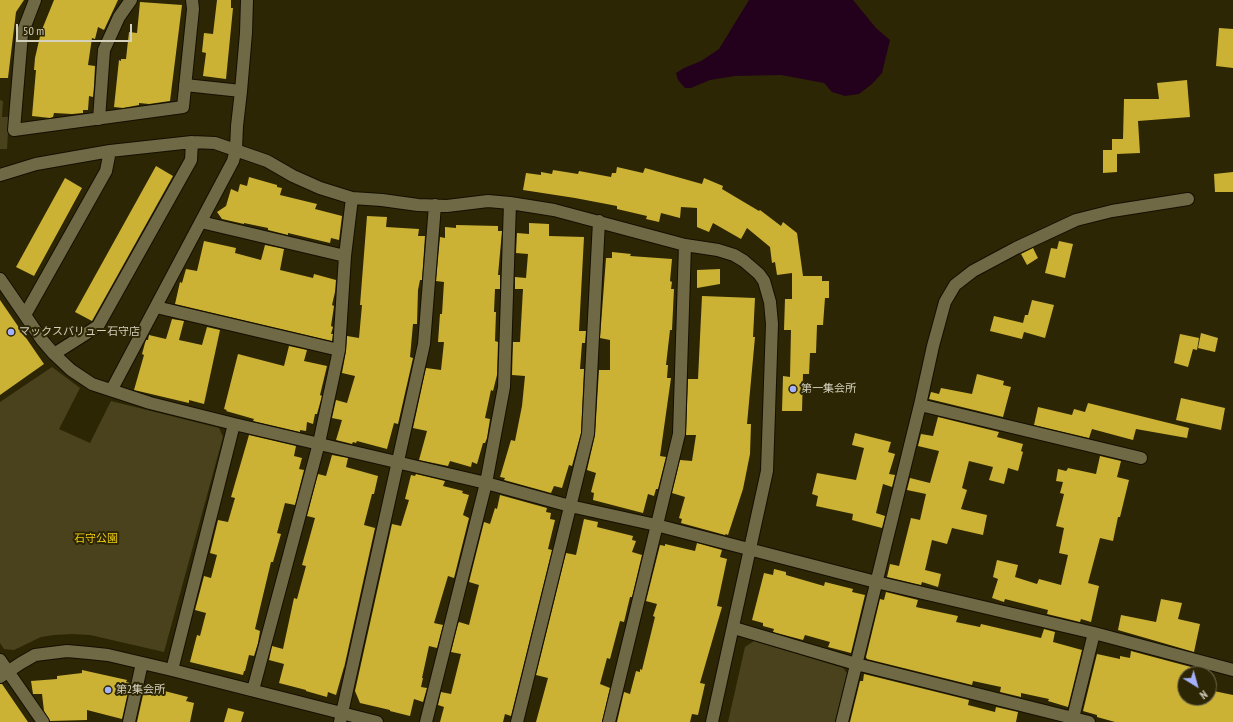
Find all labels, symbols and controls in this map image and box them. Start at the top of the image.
scale bar [18,16,134,42]
text: 50 m [23,23,44,38]
place label: マックスバリュー石守店 [19,325,140,339]
marker: マックスバリュー石守店 [6,327,16,337]
place label: 第一集会所 [801,382,856,396]
marker: 第一集会所 [788,384,798,394]
park label: 石守公園 [74,532,118,546]
north arrow [1177,666,1217,706]
place label: 第2集会所 [116,683,165,697]
marker: 第2集会所 [103,685,113,695]
text: N [1197,687,1210,702]

